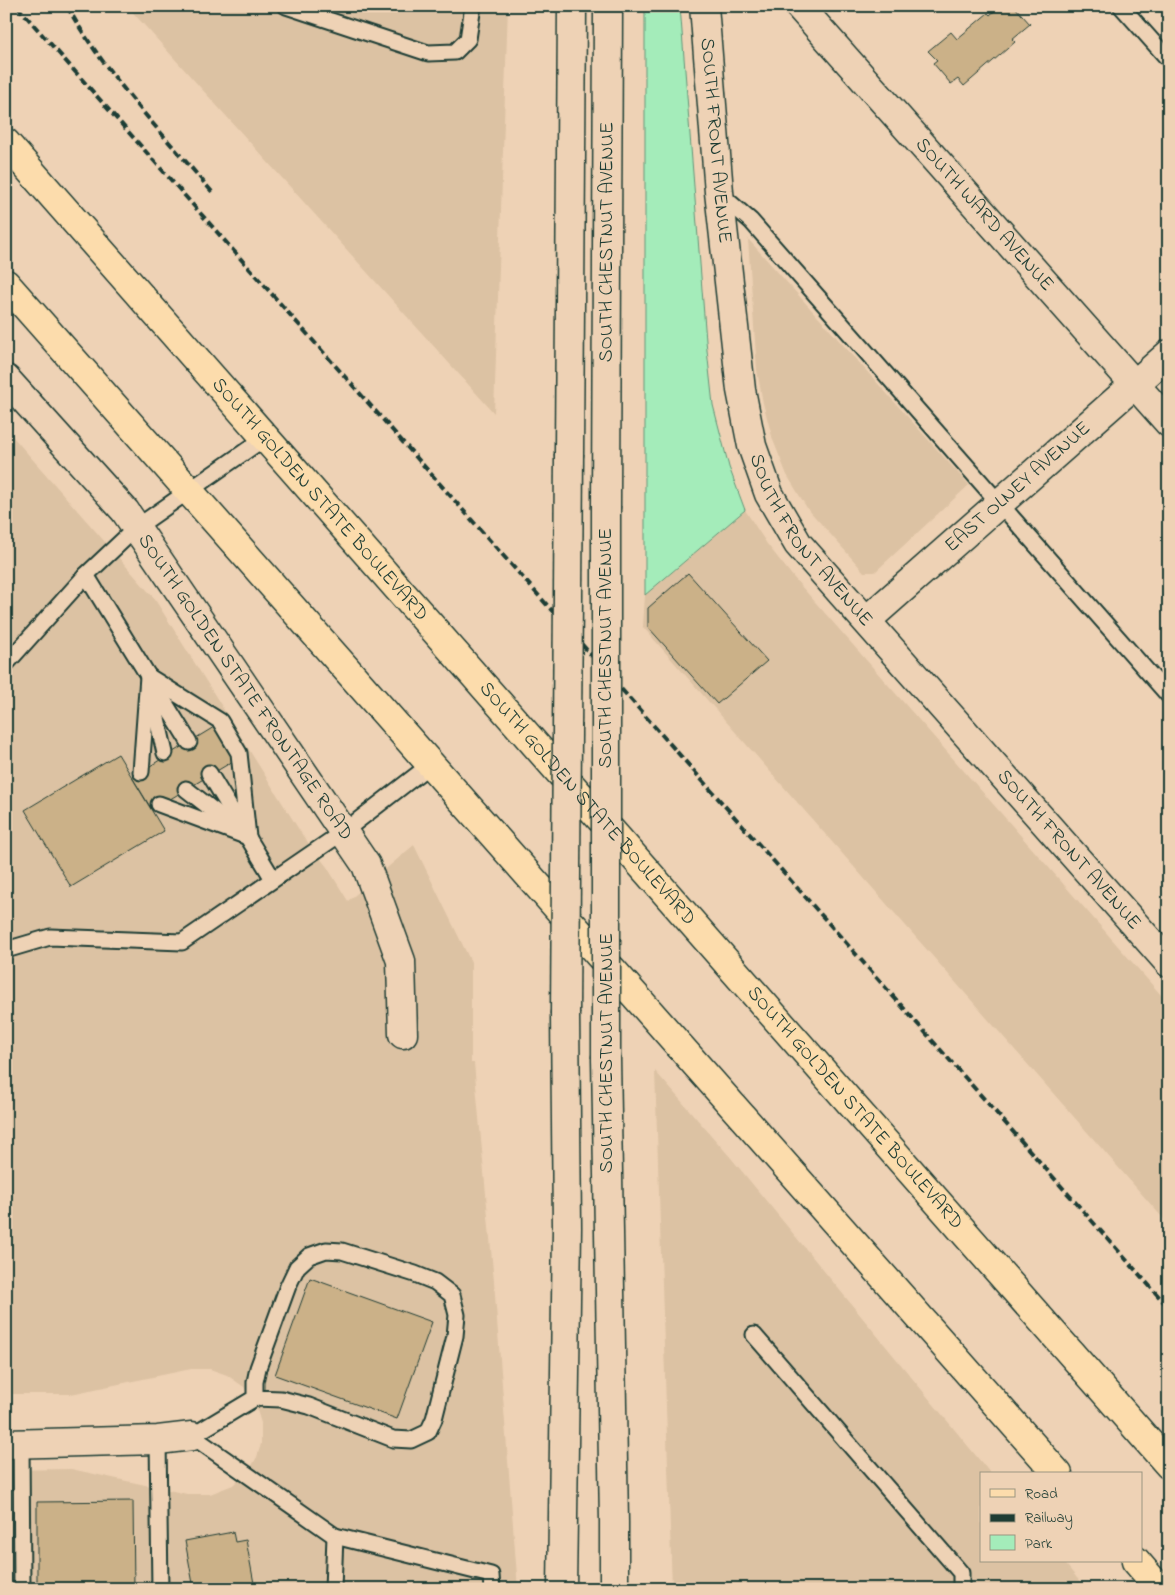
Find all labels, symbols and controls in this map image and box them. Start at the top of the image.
street label: SOUTH FRONT AVENUE [692,37,739,245]
street label: SOUTH CHESTNUT AVENUE [592,122,622,362]
street label: SOUTH WARD AVENUE [908,131,1061,298]
street label: SOUTH GOLDEN STATE BOULEVARD [204,371,435,628]
street label: EAST OLNEY AVENUE [938,415,1097,560]
street label: SOUTH FRONT AVENUE [741,450,879,633]
street label: SOUTH GOLDEN STATE FRONTAGE ROAD [130,528,360,847]
street label: SOUTH CHESTNUT AVENUE [592,528,621,768]
street label: SOUTH GOLDEN STATE BOULEVARD [472,675,703,932]
street label: SOUTH FRONT AVENUE [990,763,1148,937]
street label: SOUTH CHESTNUT AVENUE [593,933,622,1173]
street label: SOUTH GOLDEN STATE BOULEVARD [740,980,970,1236]
legend [980,1472,1142,1562]
text: Road [1025,1483,1058,1505]
text: Railway [1025,1507,1073,1530]
text: Park [1025,1533,1053,1555]

